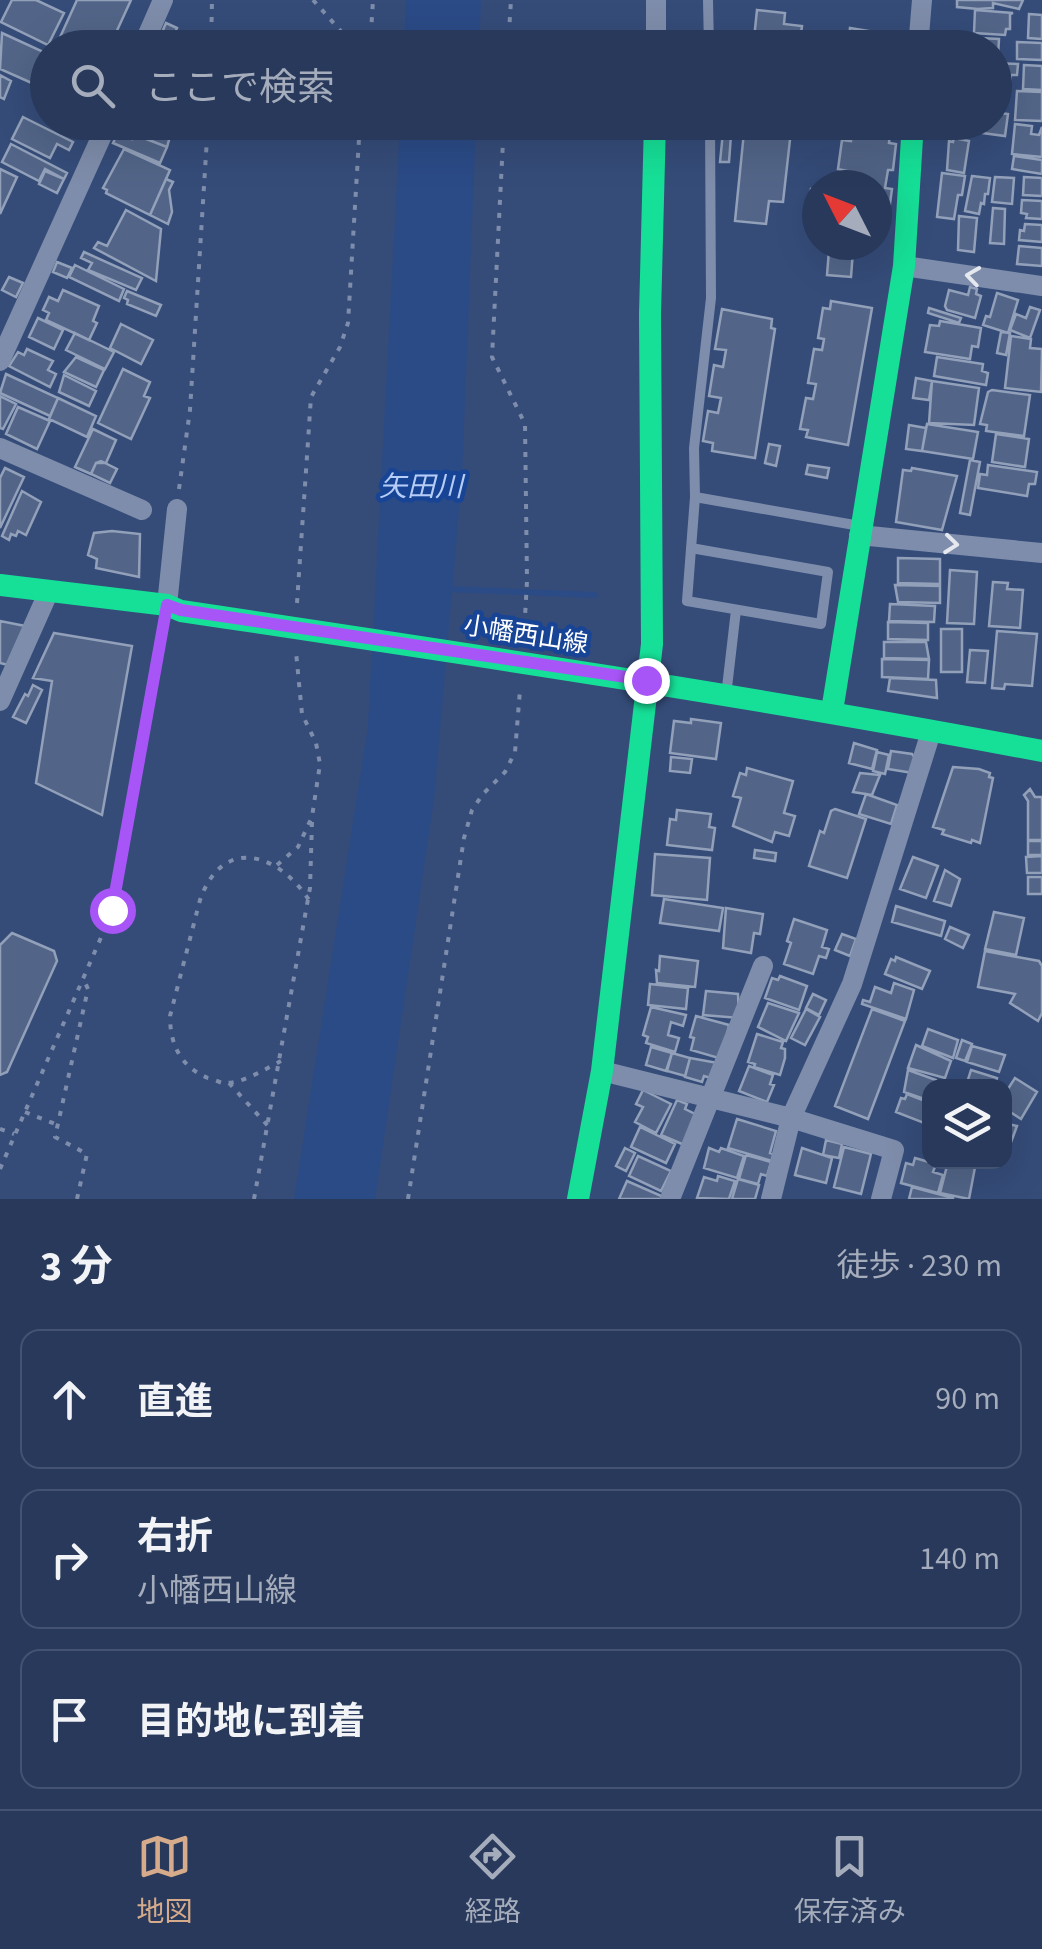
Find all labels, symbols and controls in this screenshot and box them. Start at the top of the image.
search box [30,30,1012,140]
icon: search [65,58,120,113]
text: ここで検索 [145,61,335,115]
north arrow [802,170,892,260]
one-way arrow [965,266,981,287]
water label: 矢田川 [379,467,466,507]
one-way arrow [943,532,959,554]
street label: 小幡西山線 [461,607,590,663]
route end [624,658,670,704]
route start [90,888,136,934]
map controls [922,1079,1012,1169]
button: layers [922,1079,1012,1169]
text: 3 分 [40,1237,113,1297]
text: 徒歩 · 230 m [837,1243,1002,1289]
icon: ahead [42,1372,97,1427]
text: 直進 [137,1375,213,1429]
text: 90 m [935,1376,1000,1422]
text: 右折 [137,1510,213,1564]
icon: right [42,1532,97,1587]
text: 140 m [919,1536,1000,1582]
text: 小幡西山線 [137,1568,297,1614]
icon: arrive [42,1692,97,1747]
text: 目的地に到着 [137,1695,365,1749]
tab: 地図 [136,1829,192,1932]
tab: 経路 [465,1829,521,1932]
tab: 保存済み [794,1829,906,1932]

